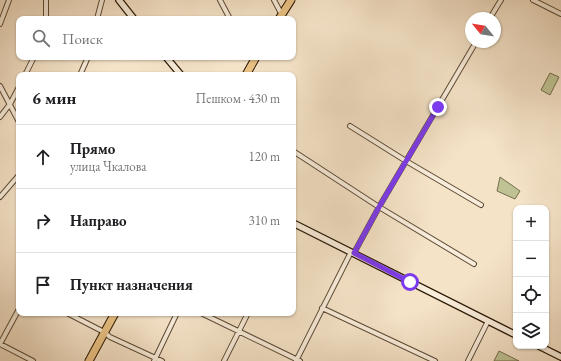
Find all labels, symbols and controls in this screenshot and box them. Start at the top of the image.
north arrow [465,12,501,48]
search box [16,16,296,60]
icon: search [30,27,52,49]
text: Поиск [62,29,103,48]
text: 6 мин [32,87,76,109]
text: Пешком · 430 m [196,90,280,107]
route end [429,98,447,116]
text: Прямо [70,139,115,158]
icon: ahead [32,146,54,168]
text: 120 m [249,148,280,165]
text: улица Чкалова [70,158,146,175]
map controls [513,205,549,349]
button: + [513,205,549,241]
icon: right [32,210,54,232]
text: Направо [70,211,127,230]
text: 310 m [249,212,280,229]
button: − [513,241,549,277]
route start [401,273,419,291]
icon: arrive [32,274,54,296]
text: Пункт назначения [70,275,193,294]
button: locate [513,277,549,313]
button: layers [513,313,549,349]

